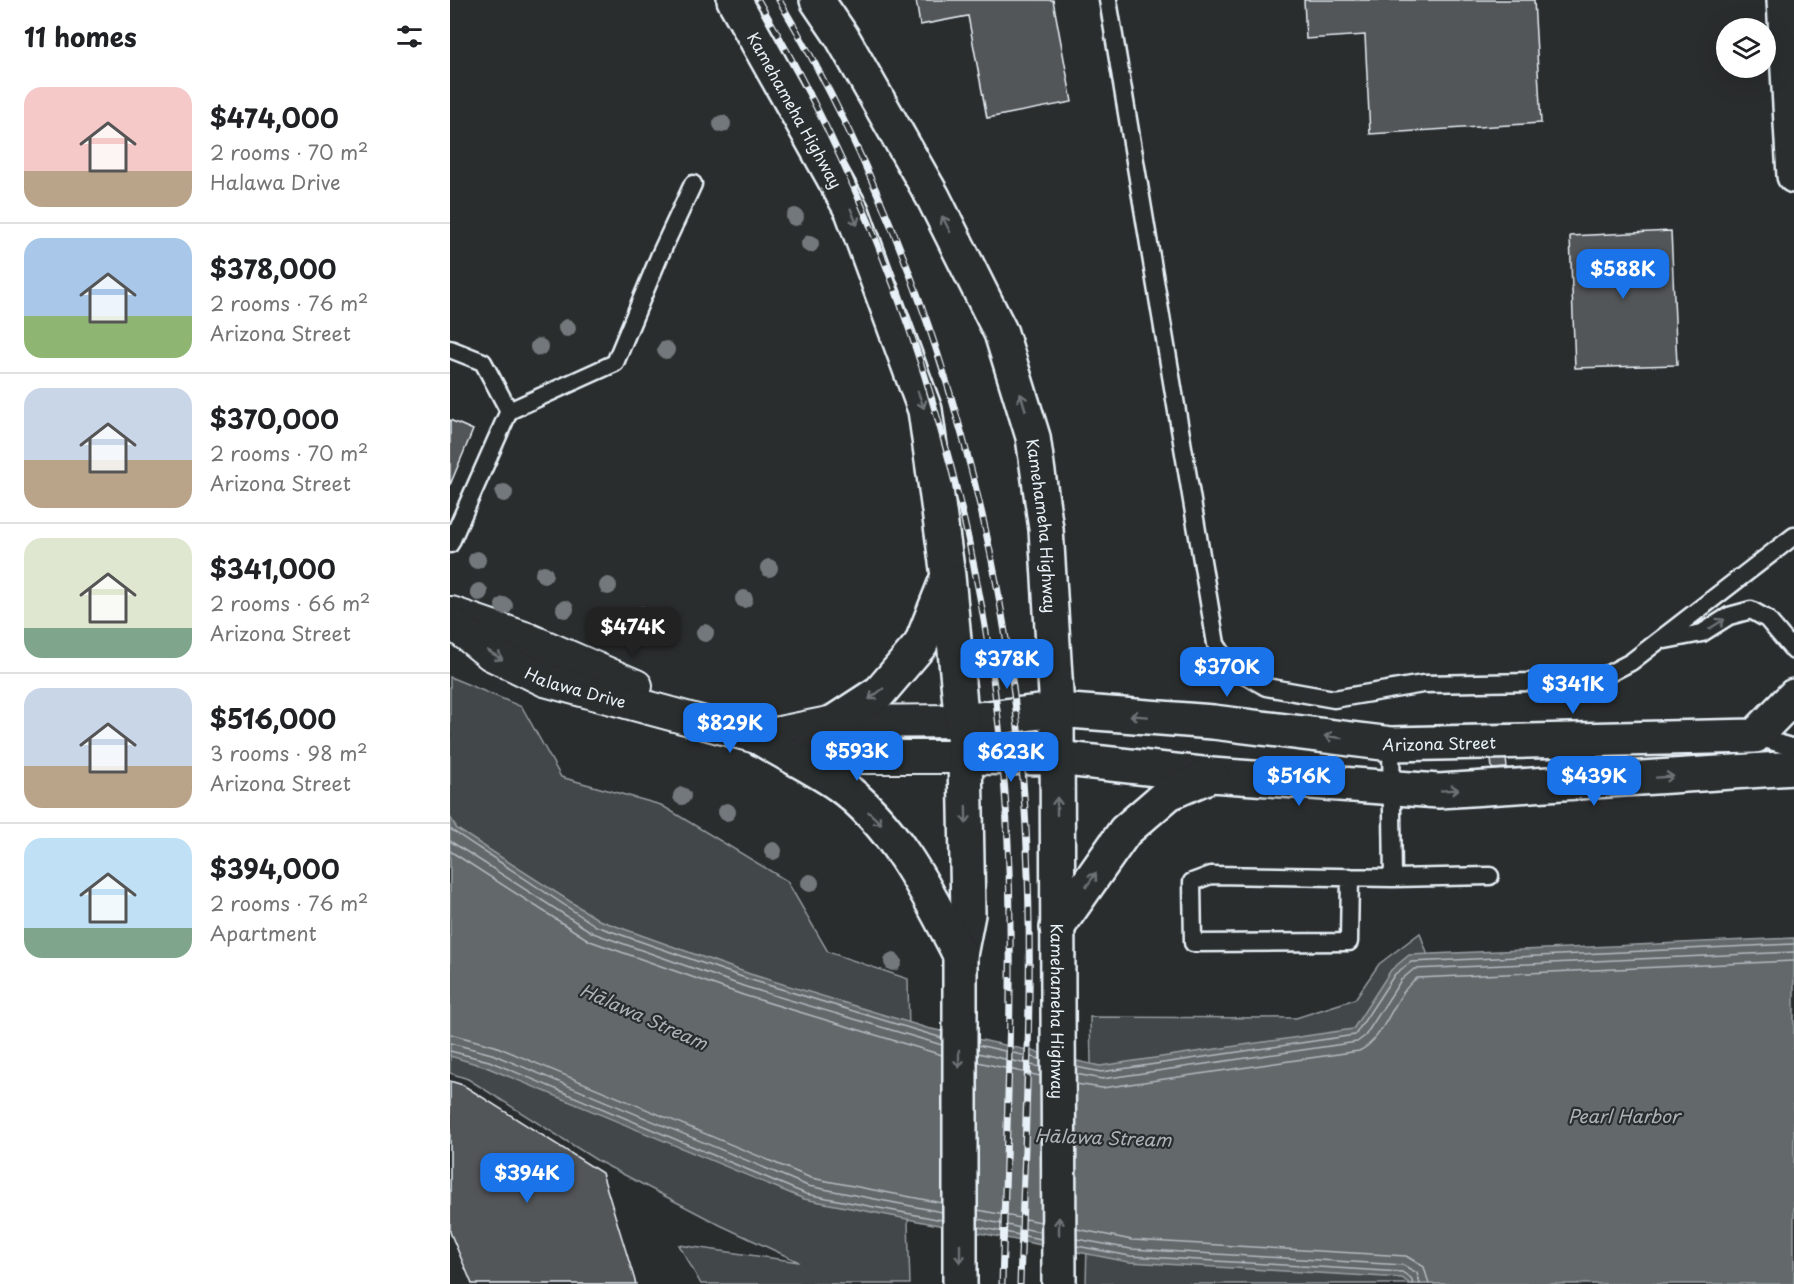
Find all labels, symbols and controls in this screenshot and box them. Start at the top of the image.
text: 11 homes [24,17,137,56]
map controls [1716,18,1776,78]
button: layers [1716,18,1776,78]
icon: filters [393,20,426,53]
street label: Kamehameha Highway [742,28,849,192]
text: $474,000 [210,98,339,137]
icon: home [72,111,144,183]
text: 2 rooms · 70 m² [210,137,368,167]
text: Halawa Drive [210,167,341,197]
one-way arrow [849,207,860,225]
one-way arrow [940,215,952,233]
text: $378,000 [210,249,337,288]
pin: $588K [1581,249,1665,300]
text: $588K [1590,253,1656,283]
icon: home [72,262,144,334]
text: 2 rooms · 76 m² [210,288,368,318]
text: Arizona Street [210,318,351,348]
one-way arrow [916,390,927,409]
one-way arrow [1017,393,1028,412]
text: $370,000 [210,399,339,438]
icon: home [72,412,144,484]
street label: Kamehameha Highway [1021,437,1063,614]
text: 2 rooms · 70 m² [210,438,368,468]
text: Arizona Street [210,468,351,498]
text: $341,000 [210,549,336,588]
icon: home [72,562,144,634]
text: 2 rooms · 66 m² [210,588,370,618]
pin: $474K [591,607,675,658]
text: $474K [601,611,666,641]
one-way arrow [1708,617,1725,629]
text: Arizona Street [210,618,351,648]
pin: $378K [965,639,1049,690]
text: $378K [974,643,1040,673]
pin: $370K [1185,647,1269,698]
one-way arrow [486,649,503,661]
text: $370K [1194,651,1260,681]
street label: Halawa Drive [521,660,629,713]
pin: $341K [1531,664,1615,715]
text: $341K [1542,668,1604,698]
one-way arrow [868,688,884,701]
text: $516,000 [210,699,336,738]
pin: $829K [688,703,772,754]
text: $829K [697,707,763,737]
one-way arrow [1130,711,1150,722]
icon: home [72,712,144,784]
street label: Arizona Street [1382,730,1497,756]
pin: $593K [815,731,899,782]
one-way arrow [1324,731,1343,742]
pin: $623K [969,732,1053,783]
text: $593K [825,735,889,765]
text: $623K [977,736,1045,766]
text: 3 rooms · 98 m² [210,738,368,768]
pin: $516K [1257,756,1341,807]
pin: $439K [1552,756,1636,807]
text: $516K [1267,760,1331,790]
text: $439K [1561,760,1627,790]
text: Arizona Street [210,768,351,798]
one-way arrow [1655,771,1675,782]
one-way arrow [1439,785,1459,796]
one-way arrow [1051,797,1063,817]
one-way arrow [960,805,972,825]
one-way arrow [867,811,882,825]
text: $394,000 [210,849,340,888]
icon: home [72,862,144,934]
one-way arrow [1085,872,1097,889]
text: 2 rooms · 76 m² [210,888,368,918]
text: Apartment [210,918,317,948]
street label: Kamehameha Highway [1046,923,1070,1099]
water label: Hālawa Stream [576,976,713,1056]
one-way arrow [953,1048,965,1068]
water label: Pearl Harbor [1568,1102,1683,1129]
water label: Hālawa Stream [1034,1121,1172,1153]
pin: $394K [485,1153,569,1204]
text: $394K [494,1157,560,1187]
one-way arrow [1053,1216,1065,1236]
one-way arrow [954,1243,966,1263]

